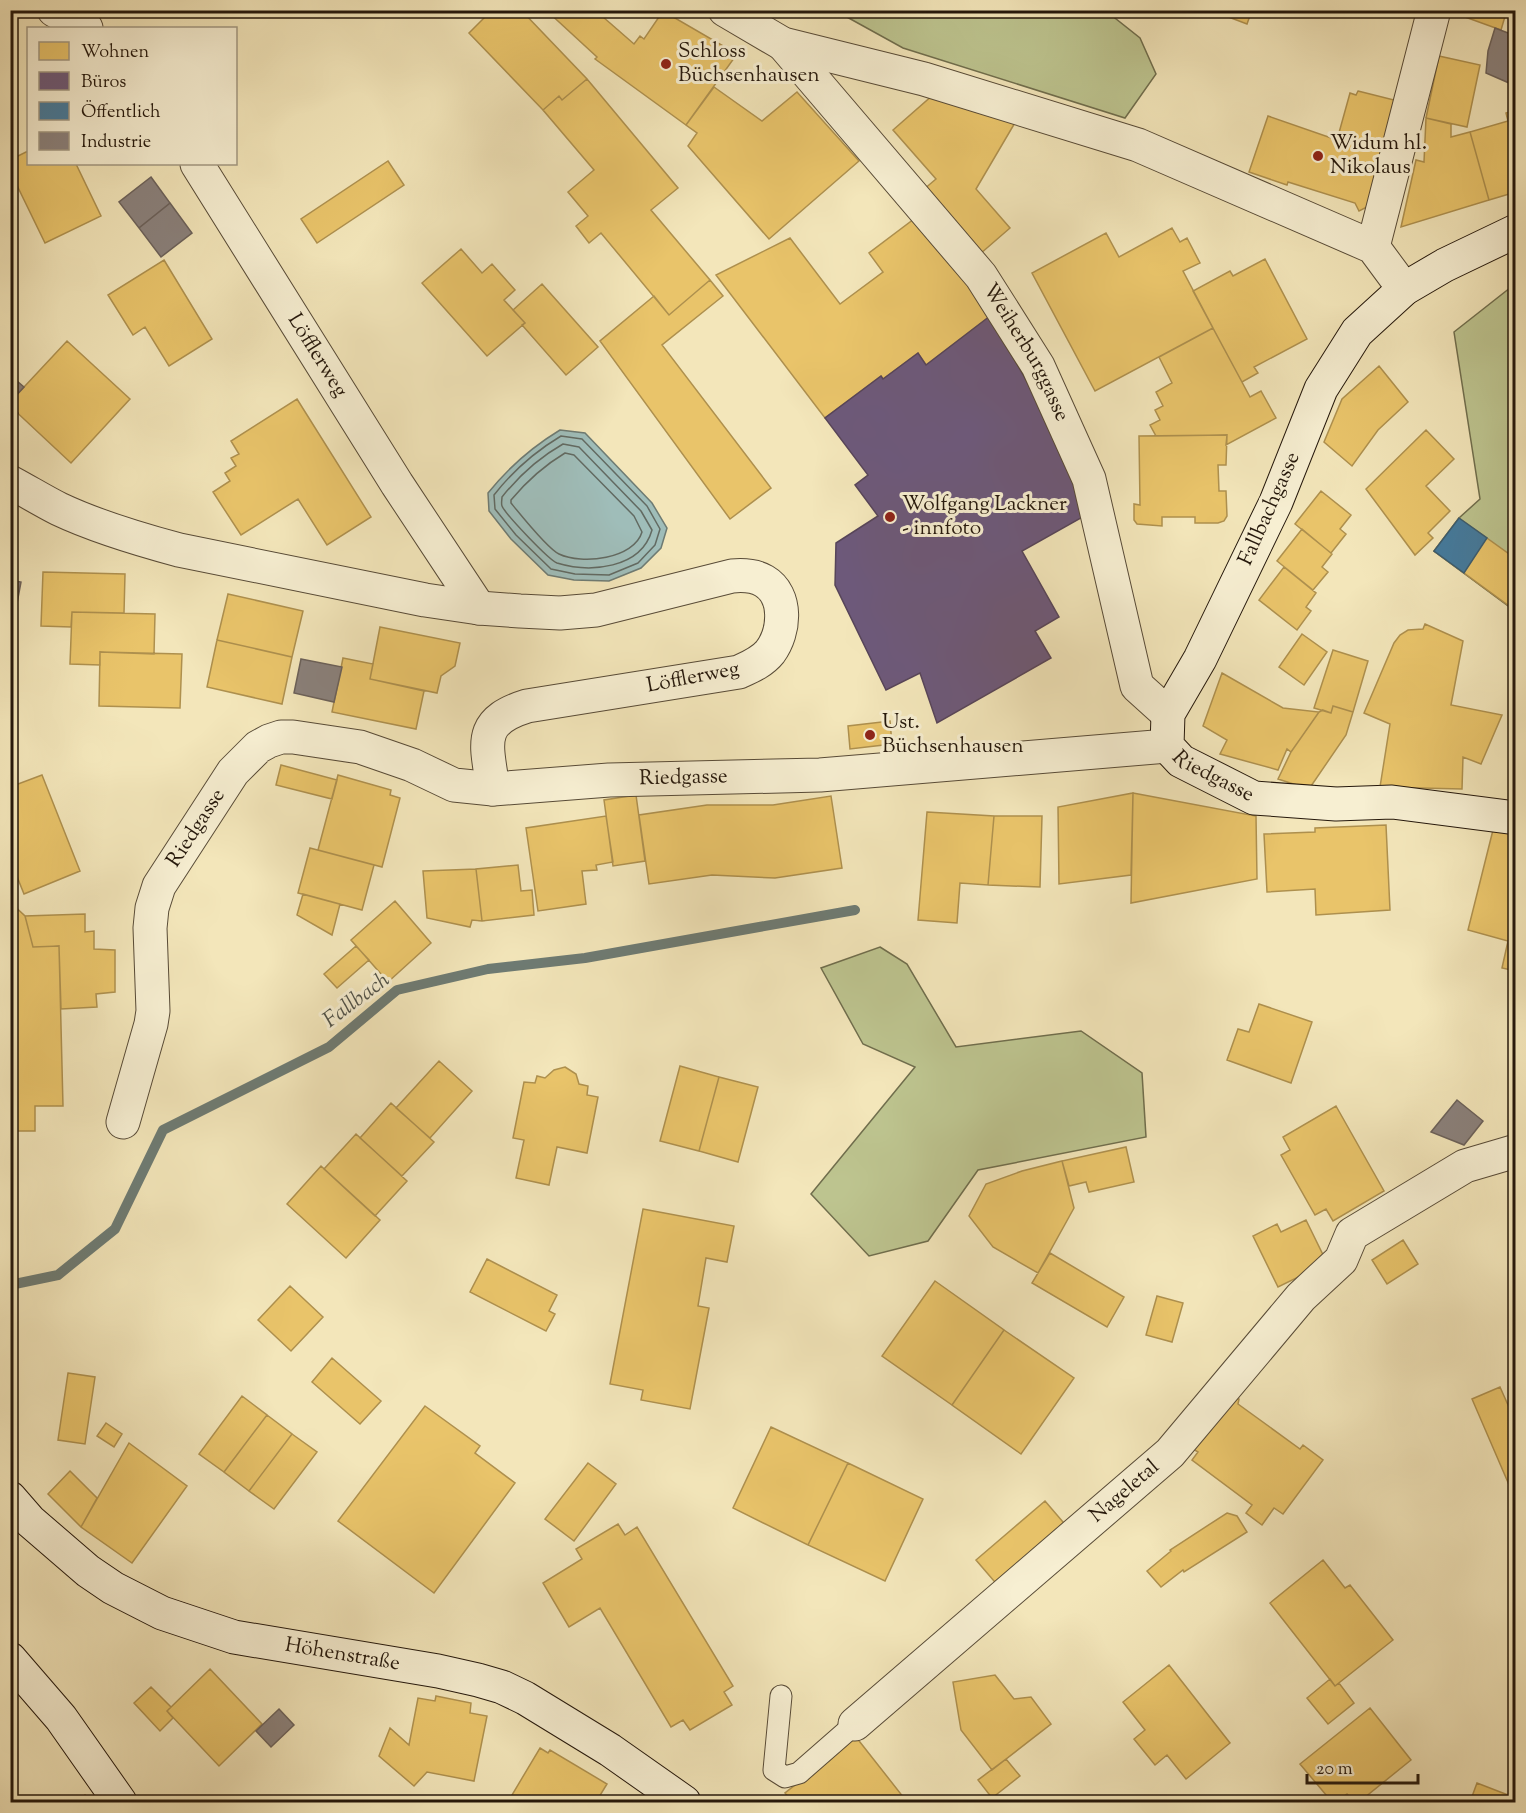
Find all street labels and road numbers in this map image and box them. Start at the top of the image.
street label: Weiherburggasse [975,278,1076,427]
street label: Löfflerweg [279,308,354,403]
street label: Fallbachgasse [1232,447,1308,571]
street label: Löfflerweg [644,654,742,702]
street label: Riedgasse [1164,744,1259,810]
street label: Riedgasse [639,762,728,794]
street label: Riedgasse [160,783,233,874]
street label: Nageletal [1083,1453,1167,1531]
street label: Höhenstraße [283,1631,402,1679]

